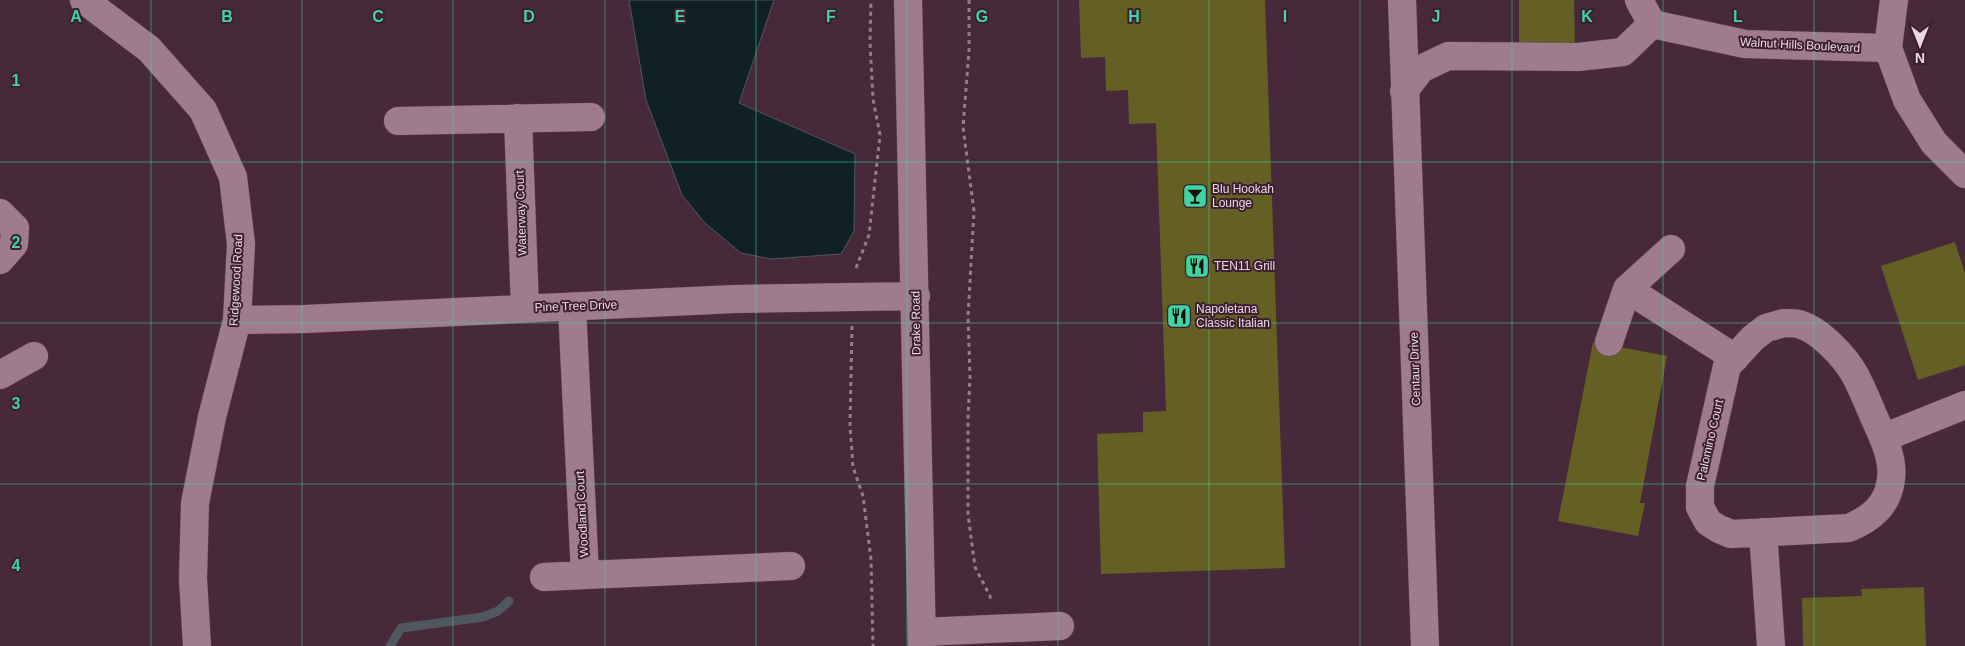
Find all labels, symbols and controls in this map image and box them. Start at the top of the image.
text: A [70,8,82,25]
text: B [221,8,233,25]
text: C [372,8,384,25]
text: D [523,8,535,25]
text: E [675,8,686,25]
text: F [826,8,836,25]
text: G [976,8,988,25]
text: H [1128,8,1140,25]
text: I [1283,8,1287,25]
text: J [1432,8,1440,25]
text: K [1581,8,1593,25]
text: L [1733,8,1743,25]
north arrow [1895,20,1945,70]
street label: Walnut Hills Boulevard [1740,35,1860,55]
text: N [1915,50,1925,66]
text: 1 [12,72,21,89]
street label: Waterway Court [512,169,529,256]
place label: Blu Hookah Lounge [1212,182,1274,210]
bar icon: Blu Hookah Lounge [1182,183,1208,209]
text: 2 [12,234,21,251]
street label: Ridgewood Road [227,234,245,326]
restaurant icon: TEN11 Grill [1184,253,1210,279]
place label: TEN11 Grill [1214,259,1275,273]
street label: Drake Road [908,291,924,355]
street label: Pine Tree Drive [534,298,618,314]
place label: Napoletana Classic Italian [1196,302,1270,330]
restaurant icon: Napoletana Classic Italian [1166,303,1192,329]
street label: Centaur Drive [1407,331,1423,406]
text: 3 [12,395,21,412]
street label: Palomino Court [1694,397,1726,482]
street label: Woodland Court [573,470,591,558]
text: 4 [12,557,21,574]

